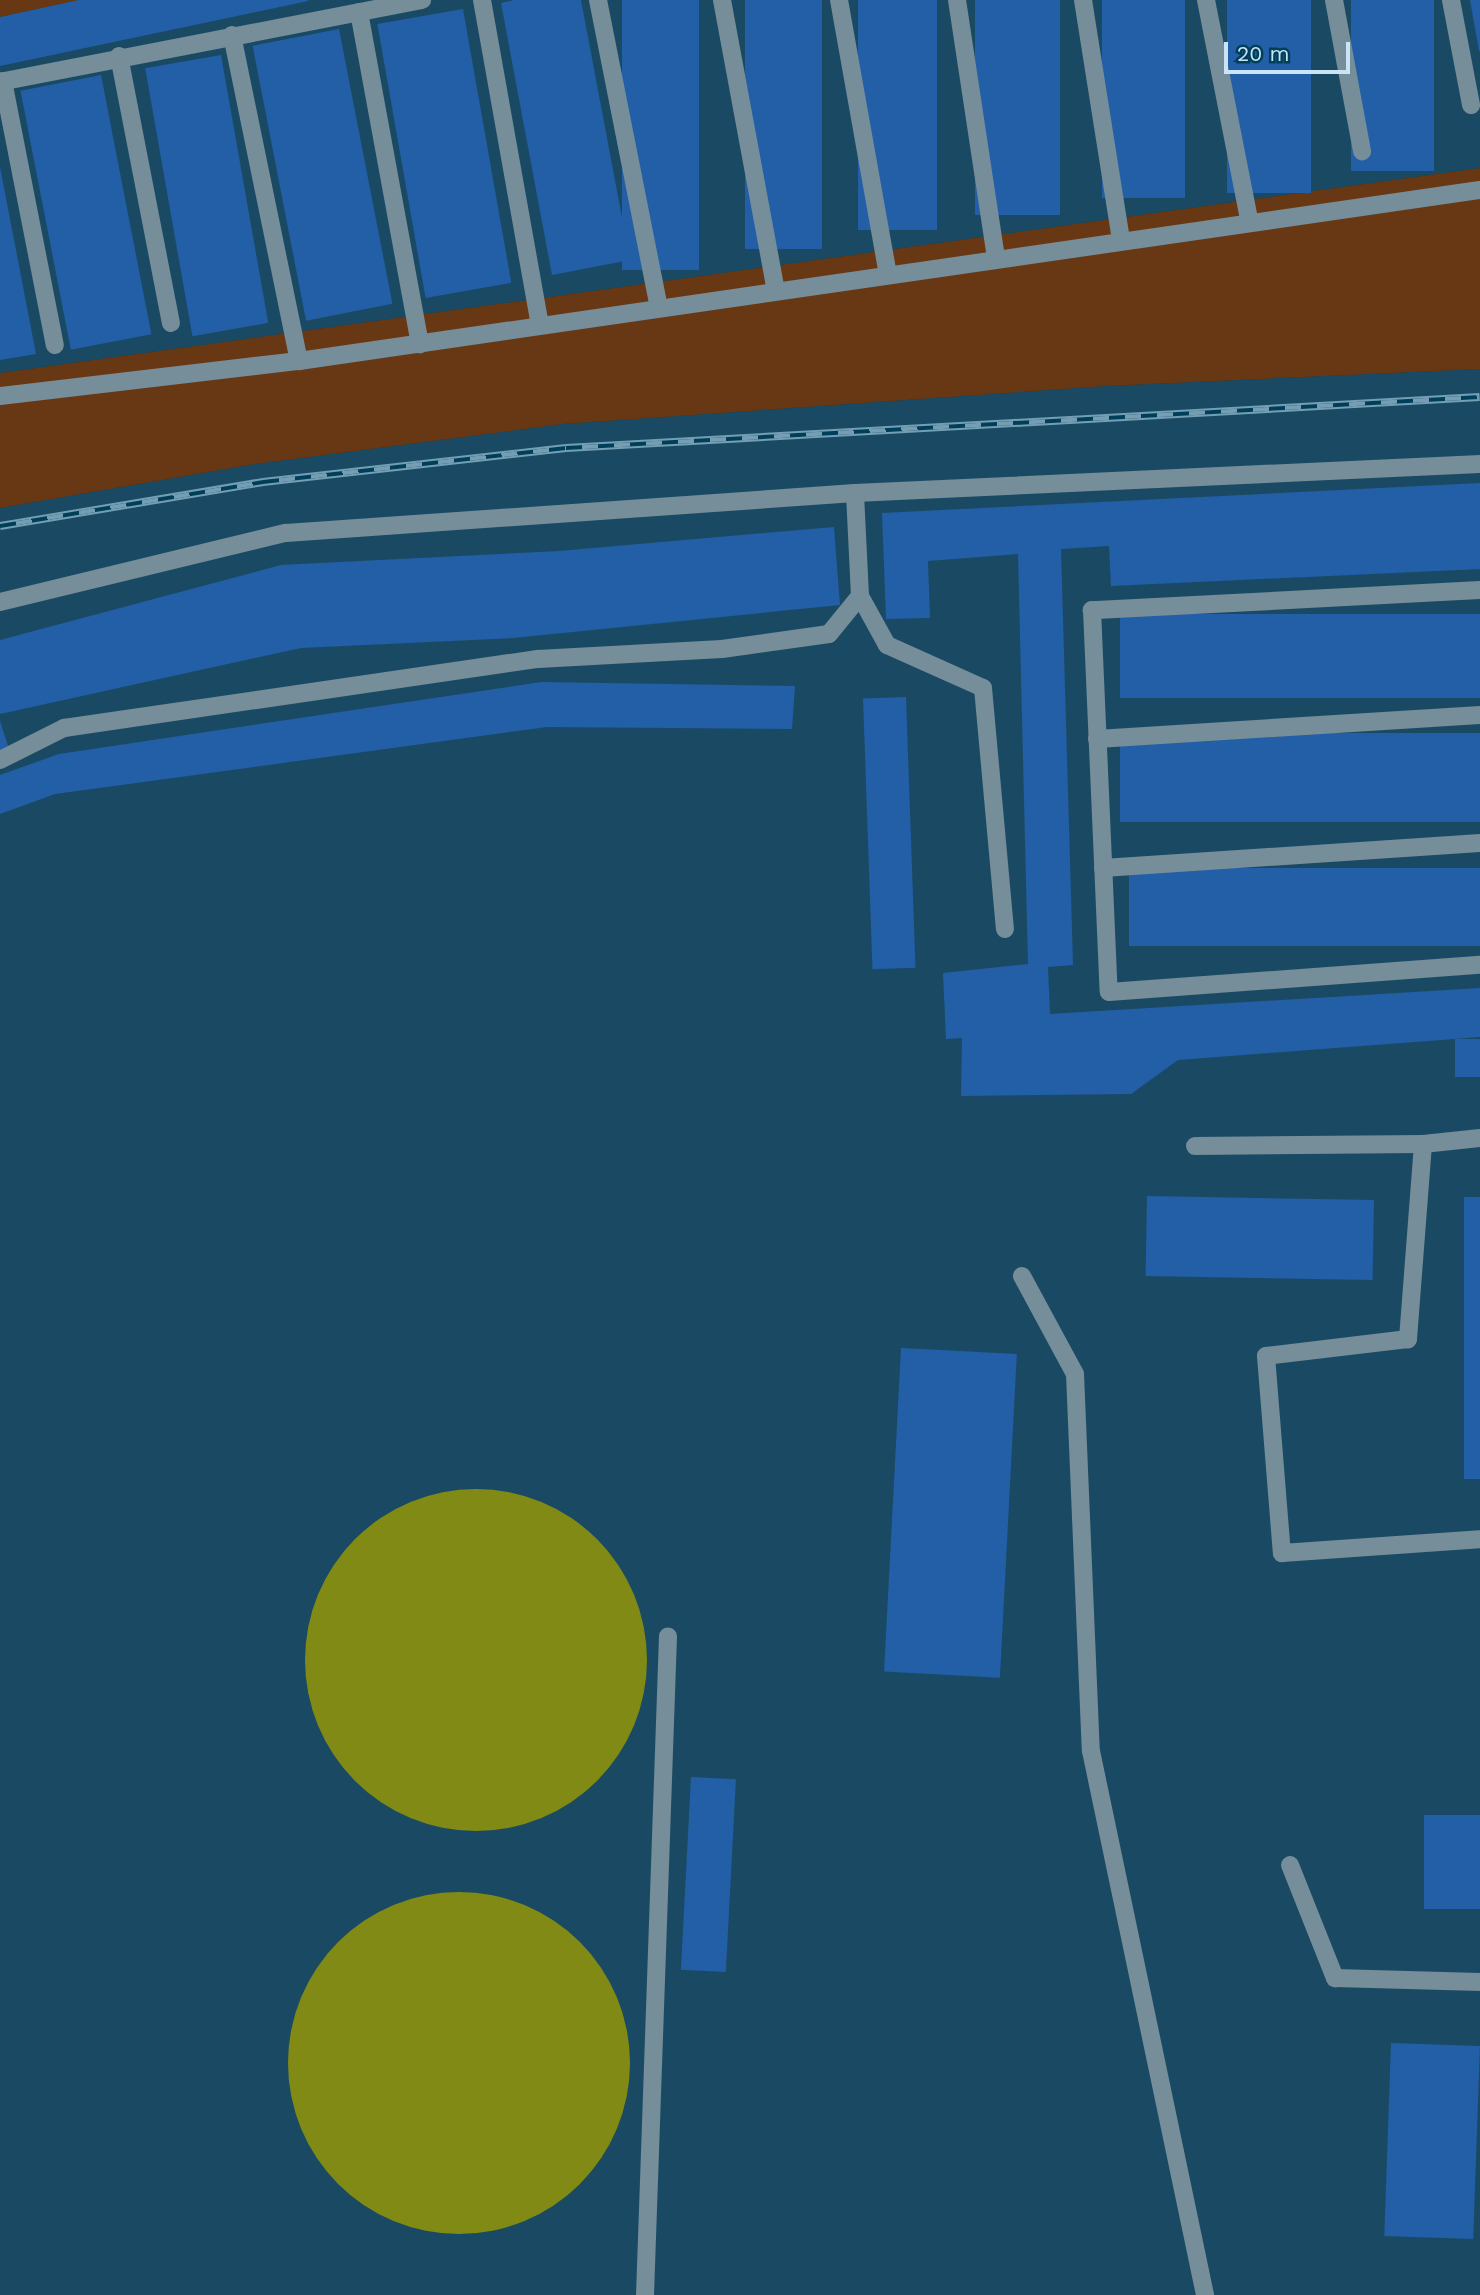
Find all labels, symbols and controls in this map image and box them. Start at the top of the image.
scale bar [1228,28,1354,72]
text: 20 m [1237,41,1289,66]

